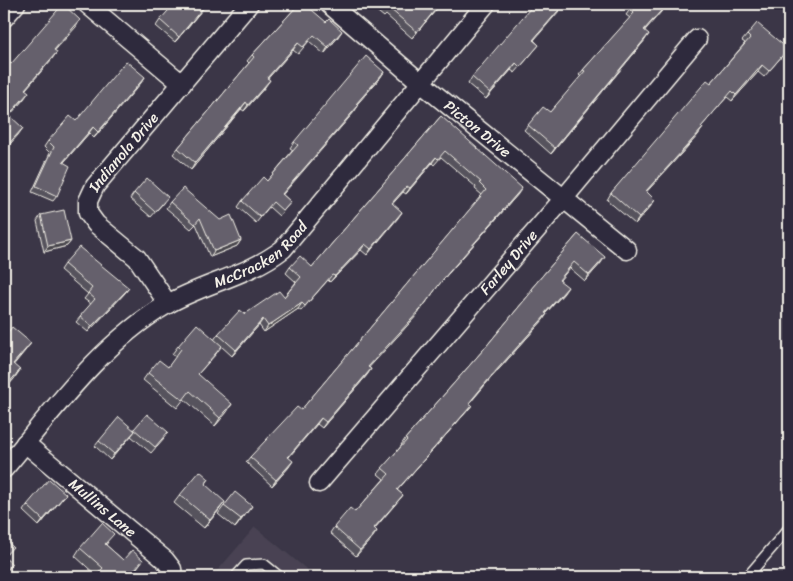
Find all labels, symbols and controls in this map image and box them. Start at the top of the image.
street label: Picton Drive [438,93,517,165]
street label: Indianola Drive [81,106,165,197]
street label: McCracken Road [210,214,315,295]
street label: Farley Drive [473,224,545,301]
street label: Mullins Lane [63,471,143,544]

